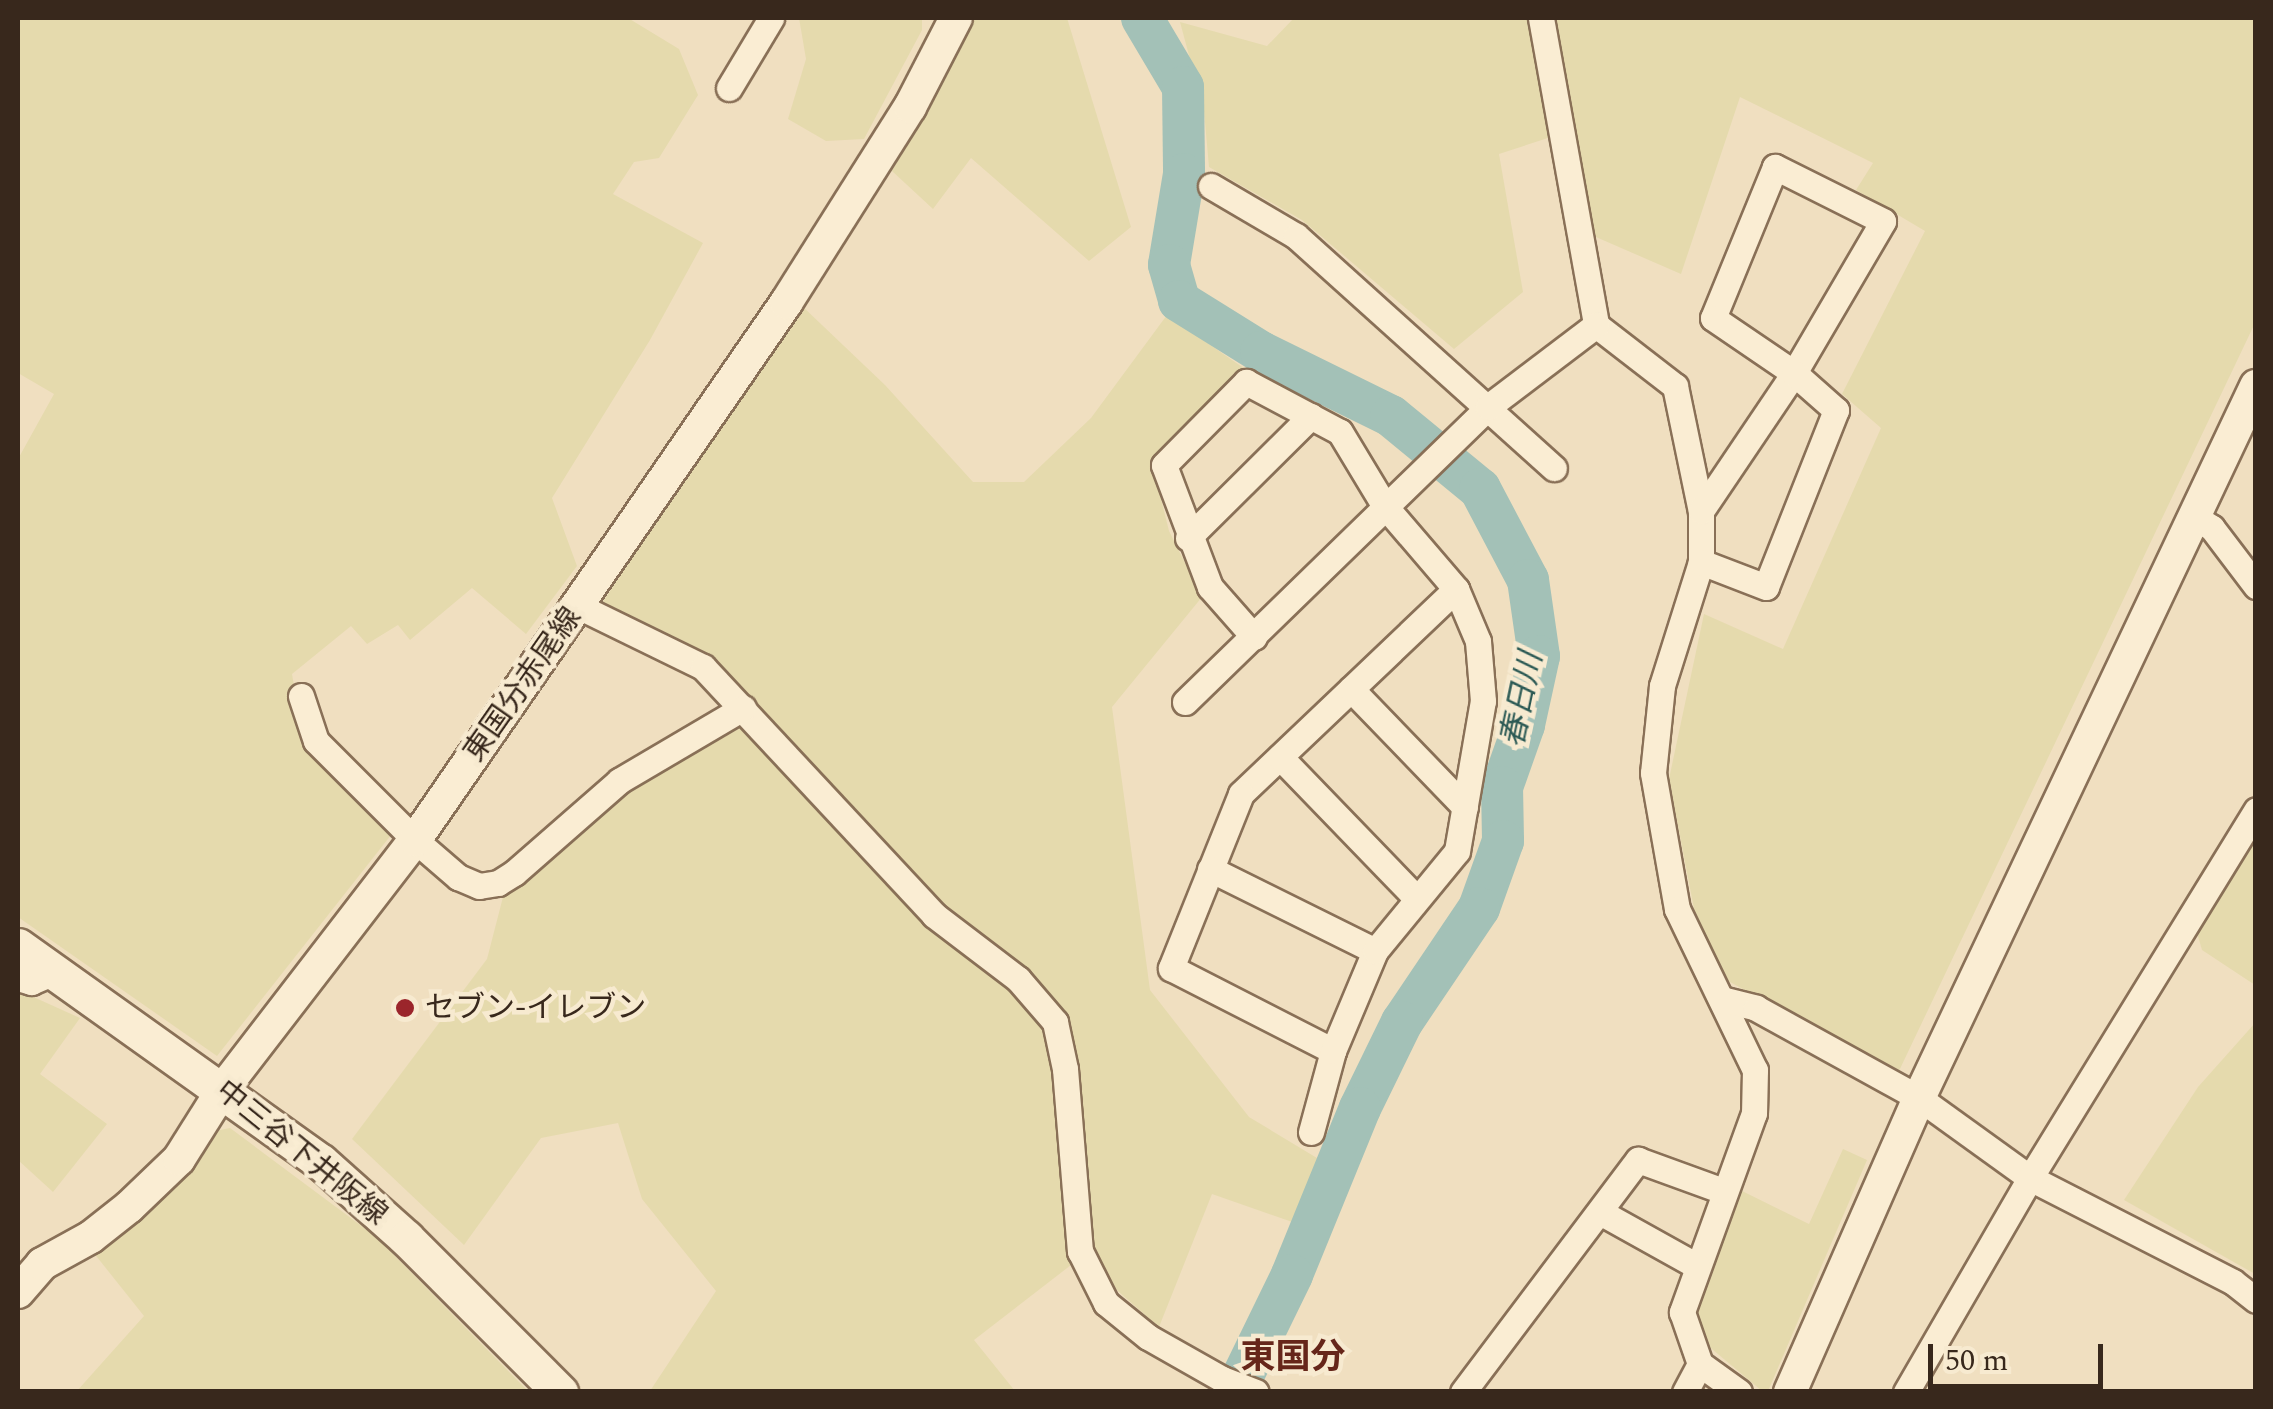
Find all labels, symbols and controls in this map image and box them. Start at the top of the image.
street label: 東国分赤尾線 [457,601,589,769]
water label: 春日川 [1494,649,1552,751]
place label: セブン-イレブン [425,990,646,1026]
marker: セブン-イレブン [394,997,416,1019]
street label: 中三谷下井阪線 [208,1073,394,1233]
scale bar [1933,1324,2108,1386]
district label: 東国分 [1241,1337,1345,1379]
text: 50 m [1945,1338,2008,1384]

